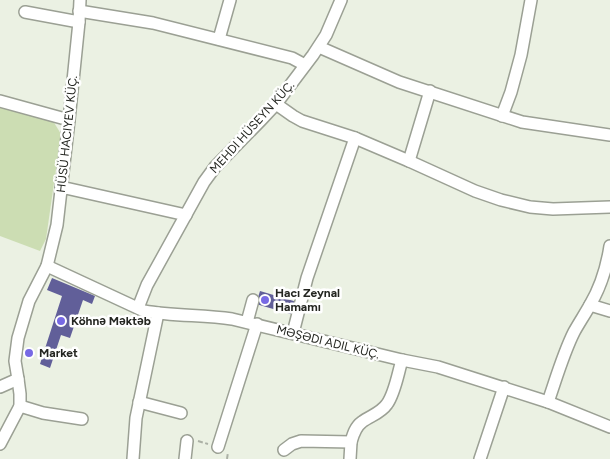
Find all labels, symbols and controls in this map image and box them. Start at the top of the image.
street label: HÜSÜ HACIYEV KÜÇ. [54,75,80,193]
street label: MEHDI HÜSEYN KÜÇ. [207,78,297,176]
place label: Hacı Zeynal Hamamı [275,286,340,314]
marker: Hacı Zeynal Hamamı [259,294,271,306]
place label: Köhnə Məktəb [71,314,151,328]
marker: Köhnə Məktəb [55,315,67,327]
street label: MƏŞƏDI ADIL KÜÇ. [275,322,381,362]
place label: Market [39,346,78,360]
marker: Market [23,347,35,359]

